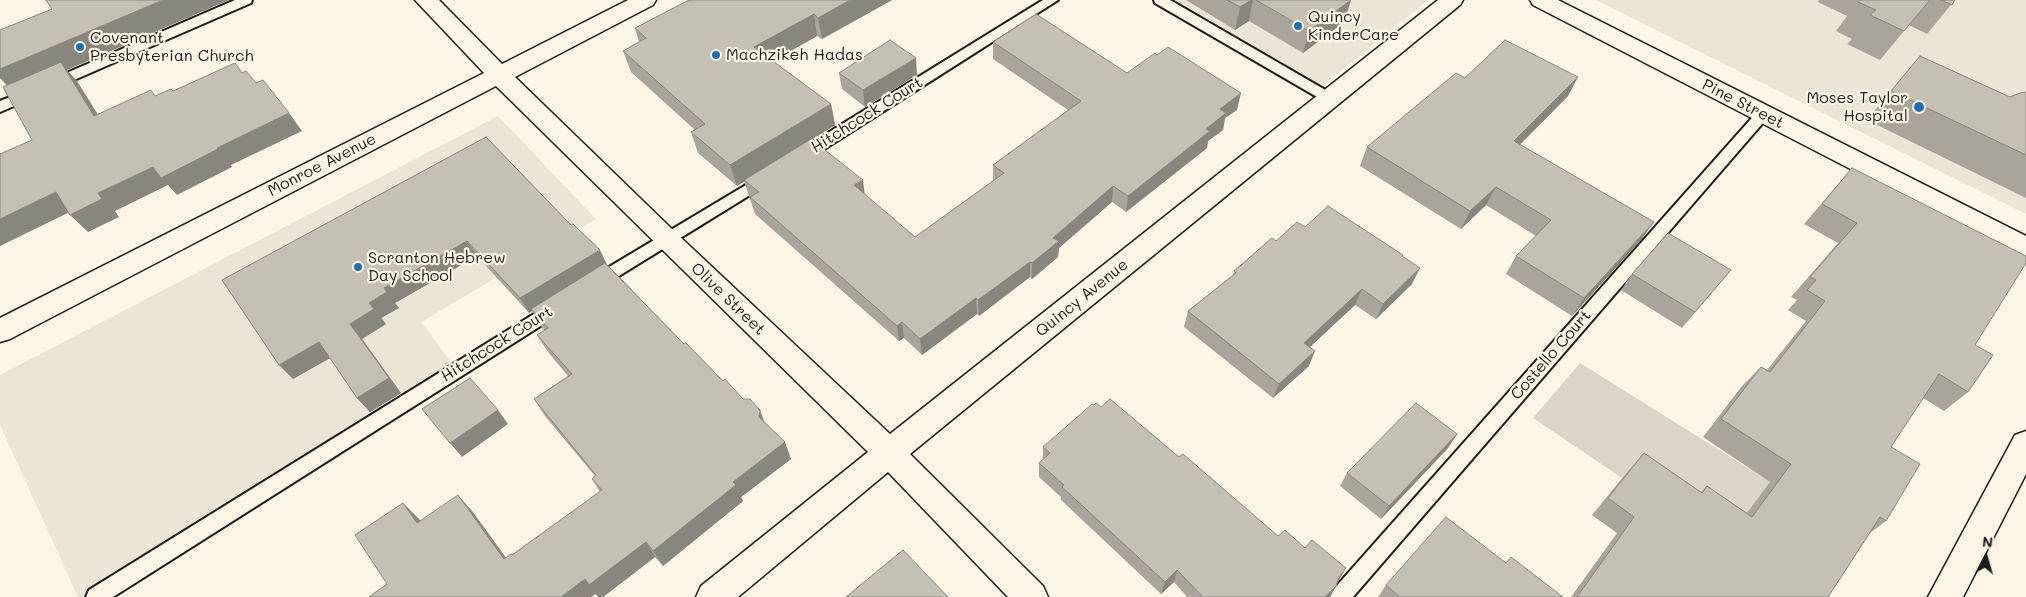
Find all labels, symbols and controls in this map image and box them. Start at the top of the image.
place label: Quincy KinderCare [1308,7,1399,45]
marker: Quincy KinderCare [1292,20,1304,32]
place label: Covenant Presbyterian Church [90,28,254,66]
marker: Covenant Presbyterian Church [74,41,86,53]
place label: Machzikeh Hadas [726,45,863,65]
marker: Machzikeh Hadas [710,49,722,61]
street label: Hitchcock Court [807,73,927,157]
street label: Pine Street [1699,75,1787,133]
place label: Moses Taylor Hospital [1806,88,1908,126]
marker: Moses Taylor Hospital [1912,100,1926,114]
street label: Monroe Avenue [265,129,379,201]
place label: Scranton Hebrew Day School [368,248,506,286]
street label: Quincy Avenue [1032,255,1132,341]
street label: Olive Street [687,259,769,339]
marker: Scranton Hebrew Day School [352,261,364,273]
street label: Hitchcock Court [437,302,557,386]
street label: Costello Court [1507,306,1595,404]
north arrow [1961,532,2011,582]
text: N [1981,532,1994,552]

